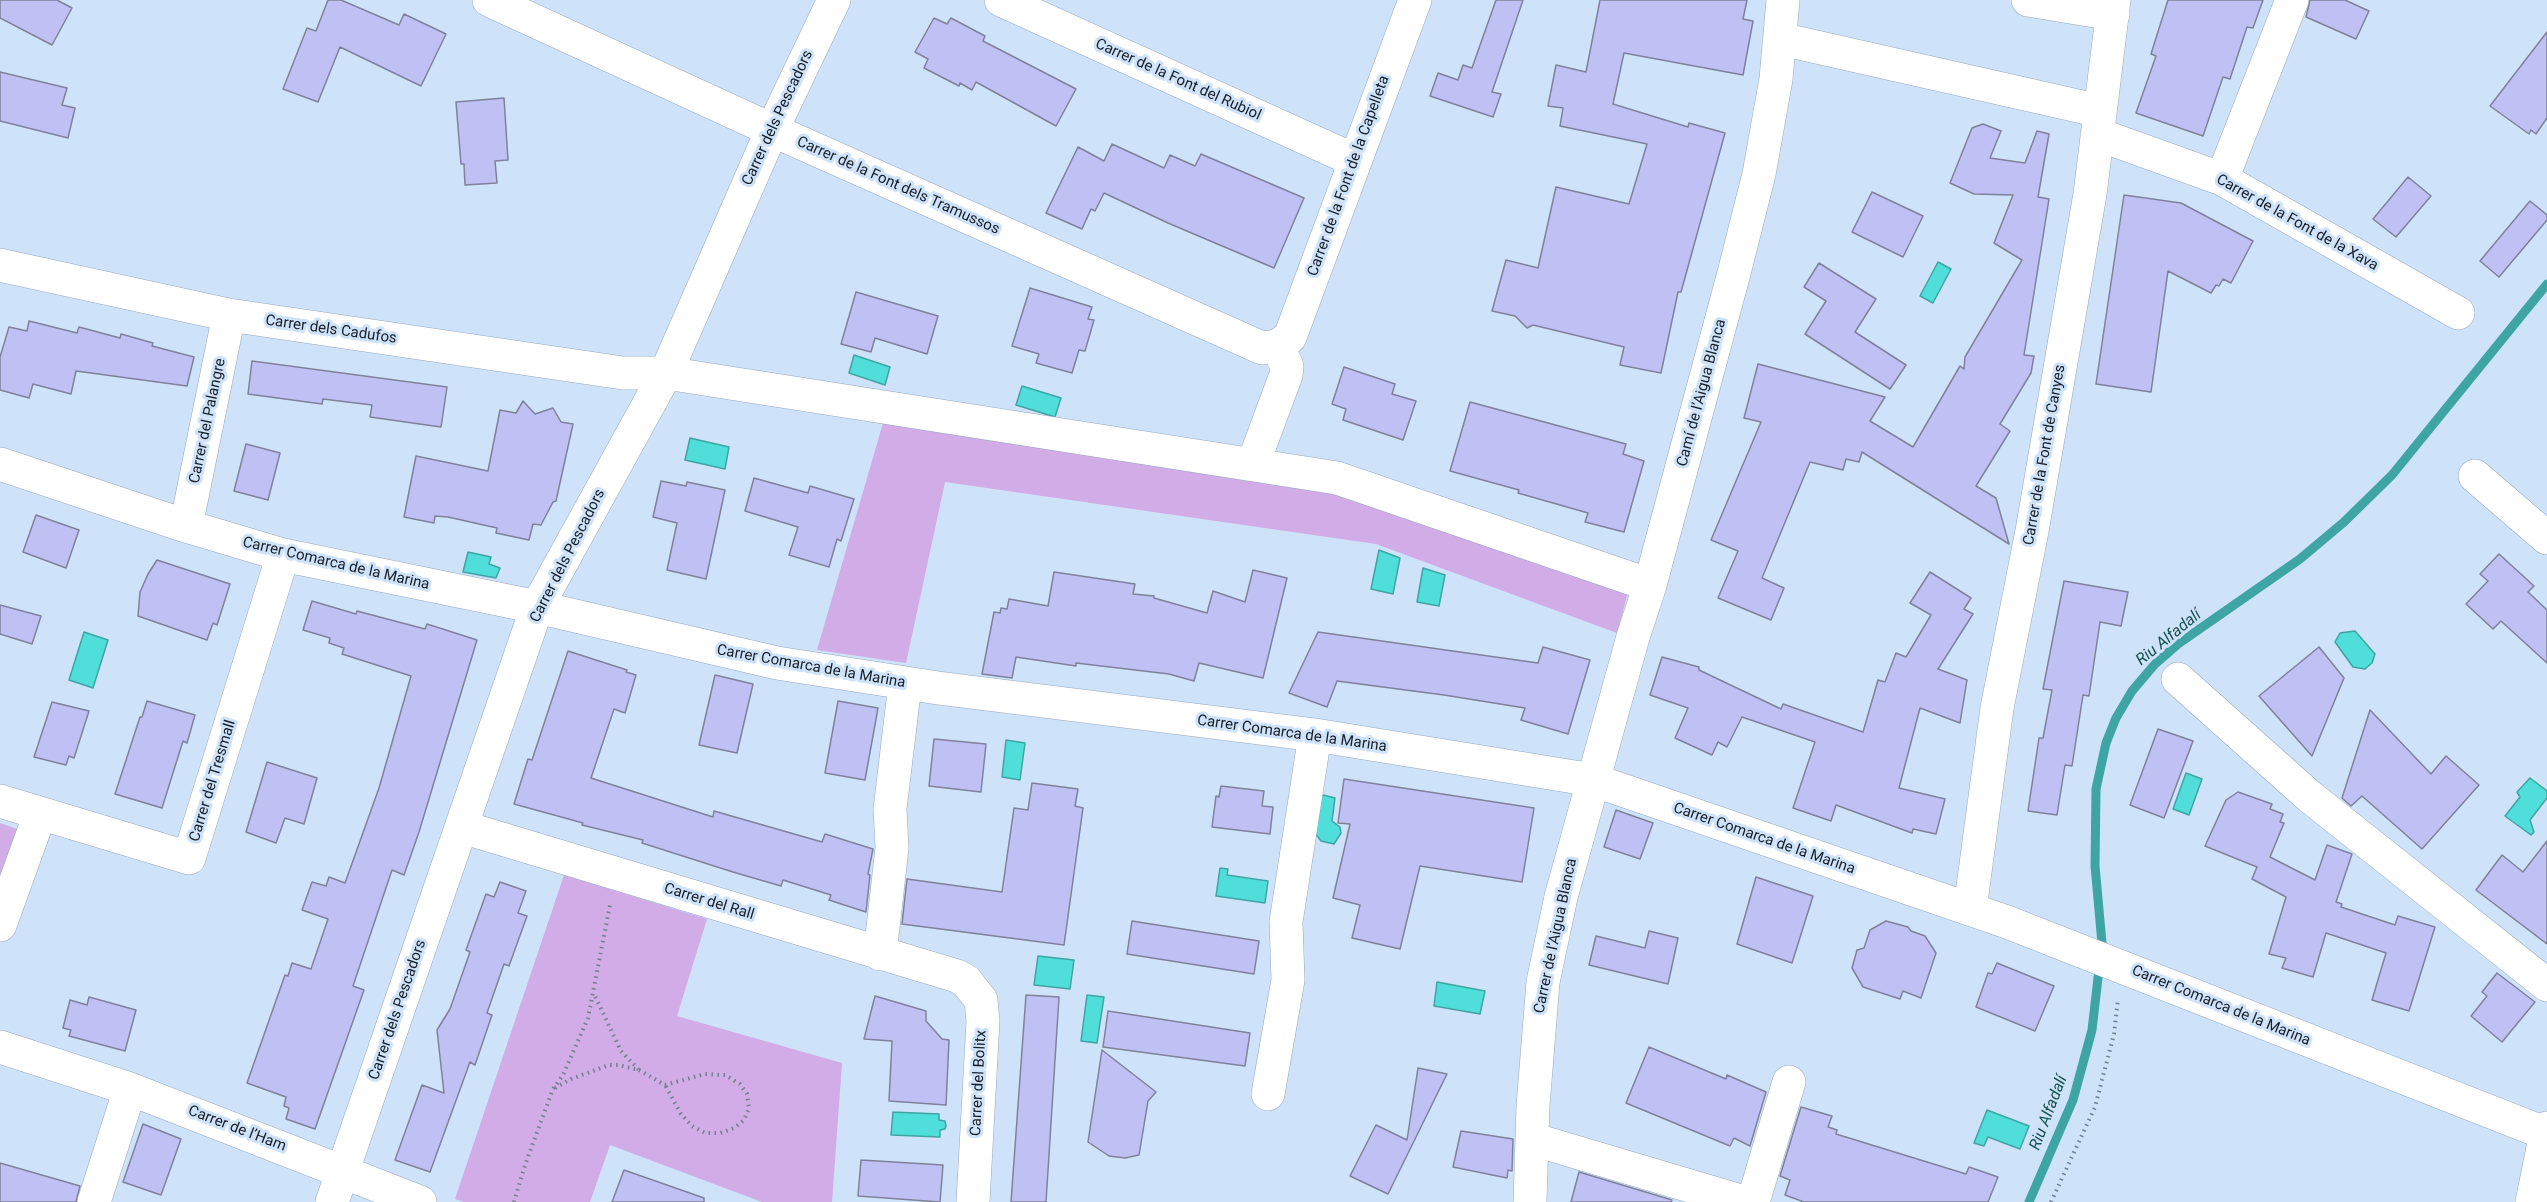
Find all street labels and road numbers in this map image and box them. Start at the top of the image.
street label: Carrer de la Font del Rubiol [1092,35,1264,125]
street label: Carrer dels Pescadors [739,48,817,188]
street label: Carrer de la Font de la Capelleta [1304,73,1394,279]
street label: Carrer de la Font dels Tramussos [794,133,1002,239]
street label: Carrer de la Font de la Xava [2213,171,2381,275]
street label: Carrer dels Cadufos [264,312,398,348]
street label: Camí de l’Aigua Blanca [1674,317,1730,469]
street label: Carrer del Palangre [186,357,230,485]
street label: Carrer de la Font de Canyes [2020,363,2070,547]
street label: Carrer dels Pescadors [527,486,609,626]
street label: Carrer Comarca de la Marina [241,534,431,594]
street label: Carrer Comarca de la Marina [715,642,907,692]
street label: Carrer Comarca de la Marina [1196,712,1388,756]
street label: Carrer del Tresmall [186,718,240,844]
street label: Carrer Comarca de la Marina [1671,799,1857,879]
street label: Carrer de l’Aigua Blanca [1531,857,1581,1015]
street label: Carrer del Rall [662,880,756,924]
street label: Carrer dels Pescadors [366,938,430,1082]
street label: Carrer Comarca de la Marina [2129,962,2313,1050]
street label: Carrer del Bolitx [967,1030,991,1136]
street label: Carrer de l’Ham [185,1102,289,1156]

